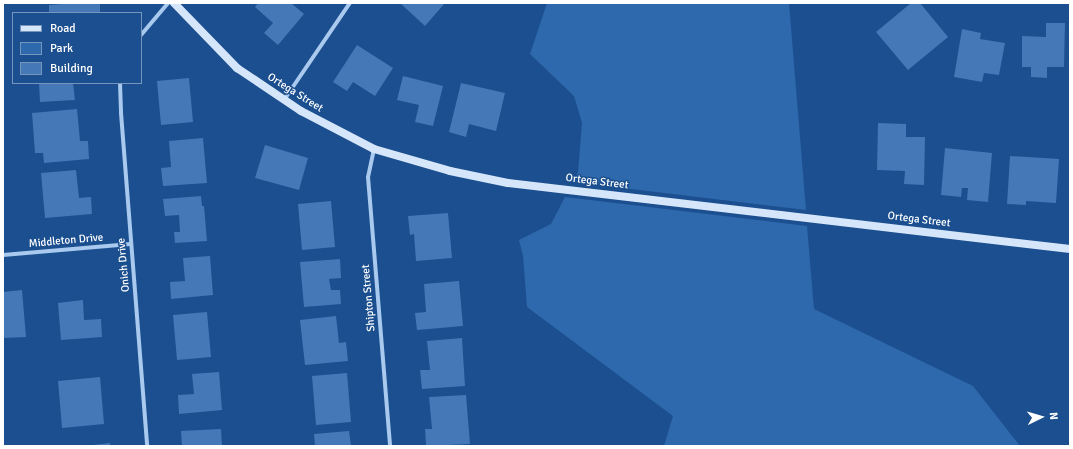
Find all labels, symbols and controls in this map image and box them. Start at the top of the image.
legend [12,12,142,84]
text: Road [50,21,76,36]
text: Park [50,41,73,56]
text: Building [50,61,93,76]
street label: Ortega Street [265,71,325,115]
street label: Ortega Street [565,172,629,192]
street label: Ortega Street [887,210,951,230]
street label: Middleton Drive [28,231,104,251]
street label: Onich Drive [115,237,133,293]
street label: Shipton Street [359,264,379,332]
north arrow [1021,397,1061,437]
text: N [1047,412,1060,420]

